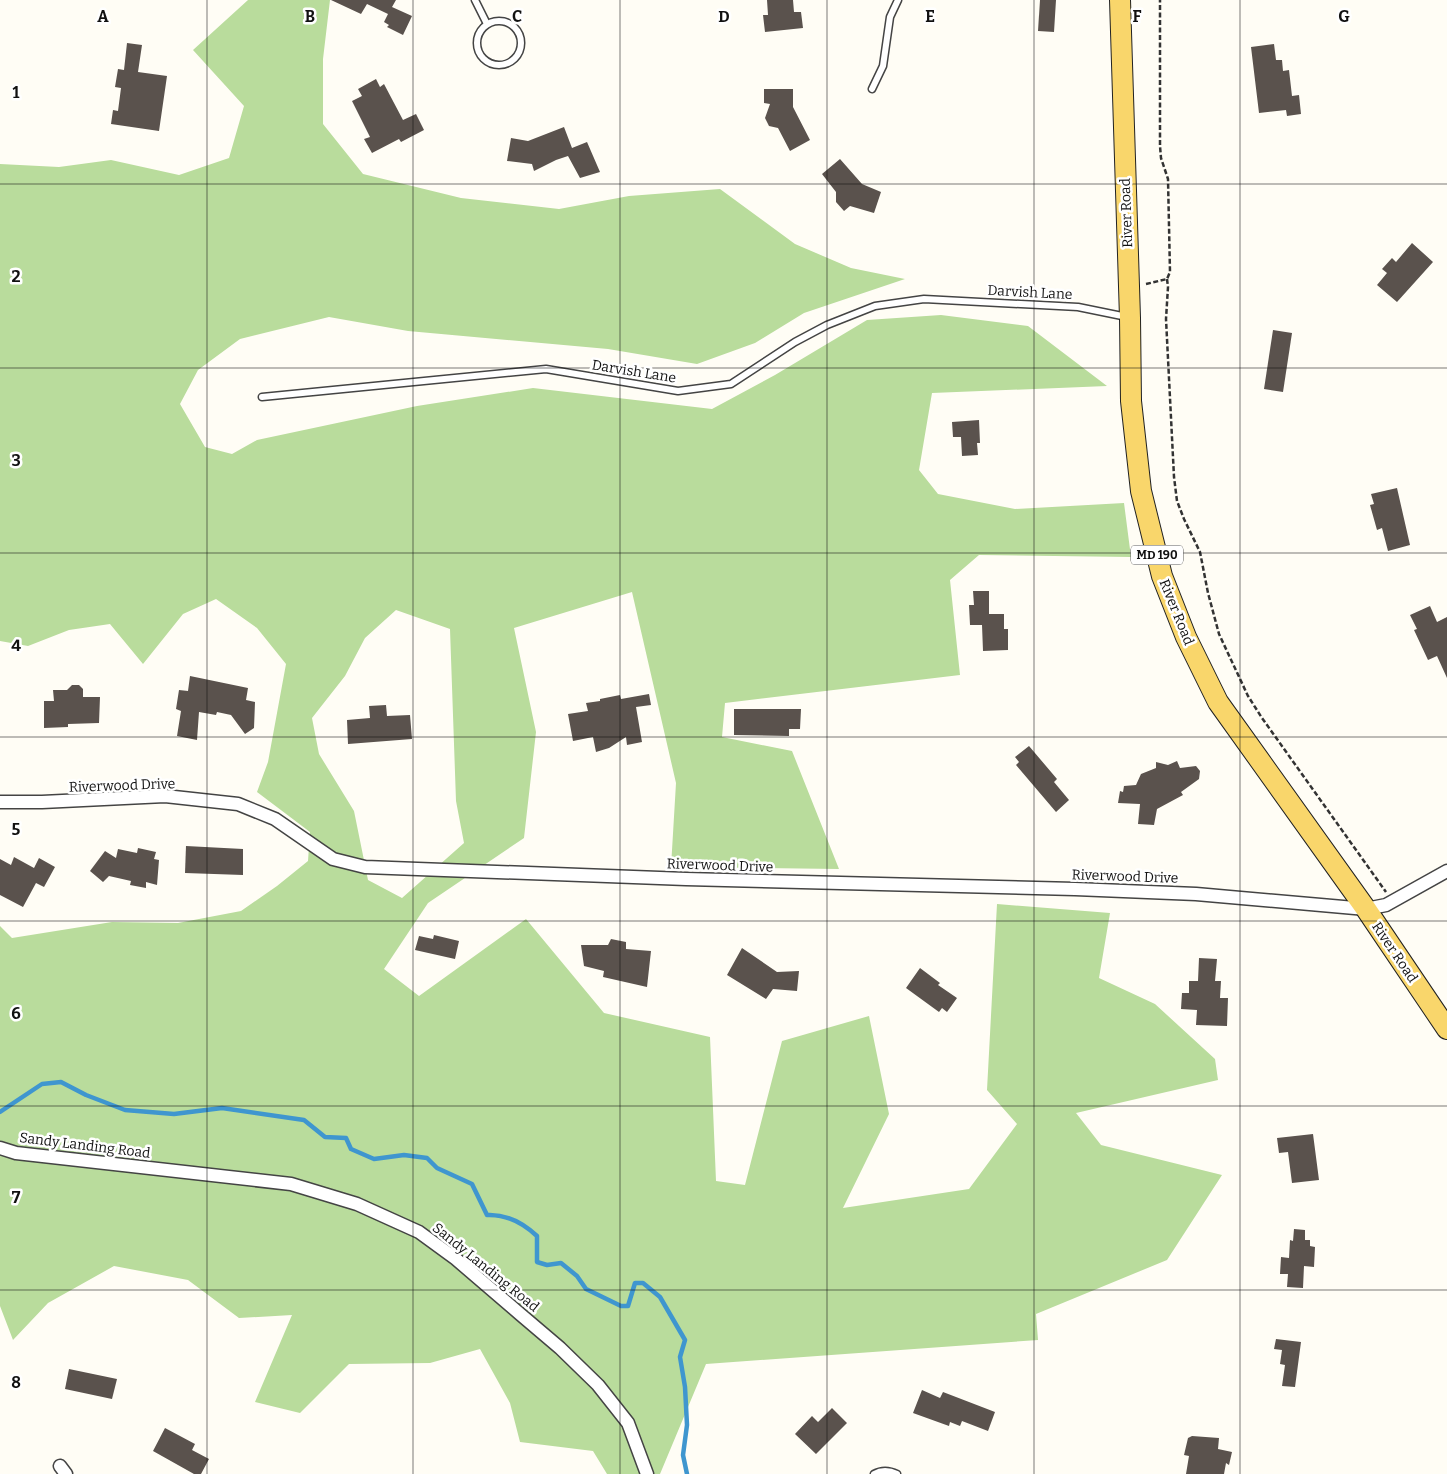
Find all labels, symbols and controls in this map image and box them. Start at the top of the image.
text: A [97,7,109,26]
text: B [305,7,315,26]
text: C [512,7,522,26]
text: D [718,7,730,26]
text: E [925,7,935,26]
text: F [1133,7,1142,26]
text: G [1338,7,1350,26]
text: 1 [13,83,20,102]
street label: River Road [1117,178,1136,248]
text: 2 [11,267,21,286]
street label: Darvish Lane [987,282,1073,303]
street label: Darvish Lane [591,356,677,387]
text: 3 [11,451,21,470]
road number: MD 190 [1131,546,1183,564]
street label: River Road [1156,577,1197,648]
text: 4 [11,636,21,655]
street label: Riverwood Drive [68,775,176,796]
text: 5 [12,820,21,839]
street label: Riverwood Drive [666,855,774,876]
street label: Riverwood Drive [1071,866,1179,887]
street label: River Road [1368,919,1421,986]
text: 6 [11,1004,21,1023]
street label: Sandy Landing Road [18,1129,151,1162]
text: 7 [12,1188,21,1207]
street label: Sandy Landing Road [429,1219,542,1315]
text: 8 [11,1373,21,1392]

